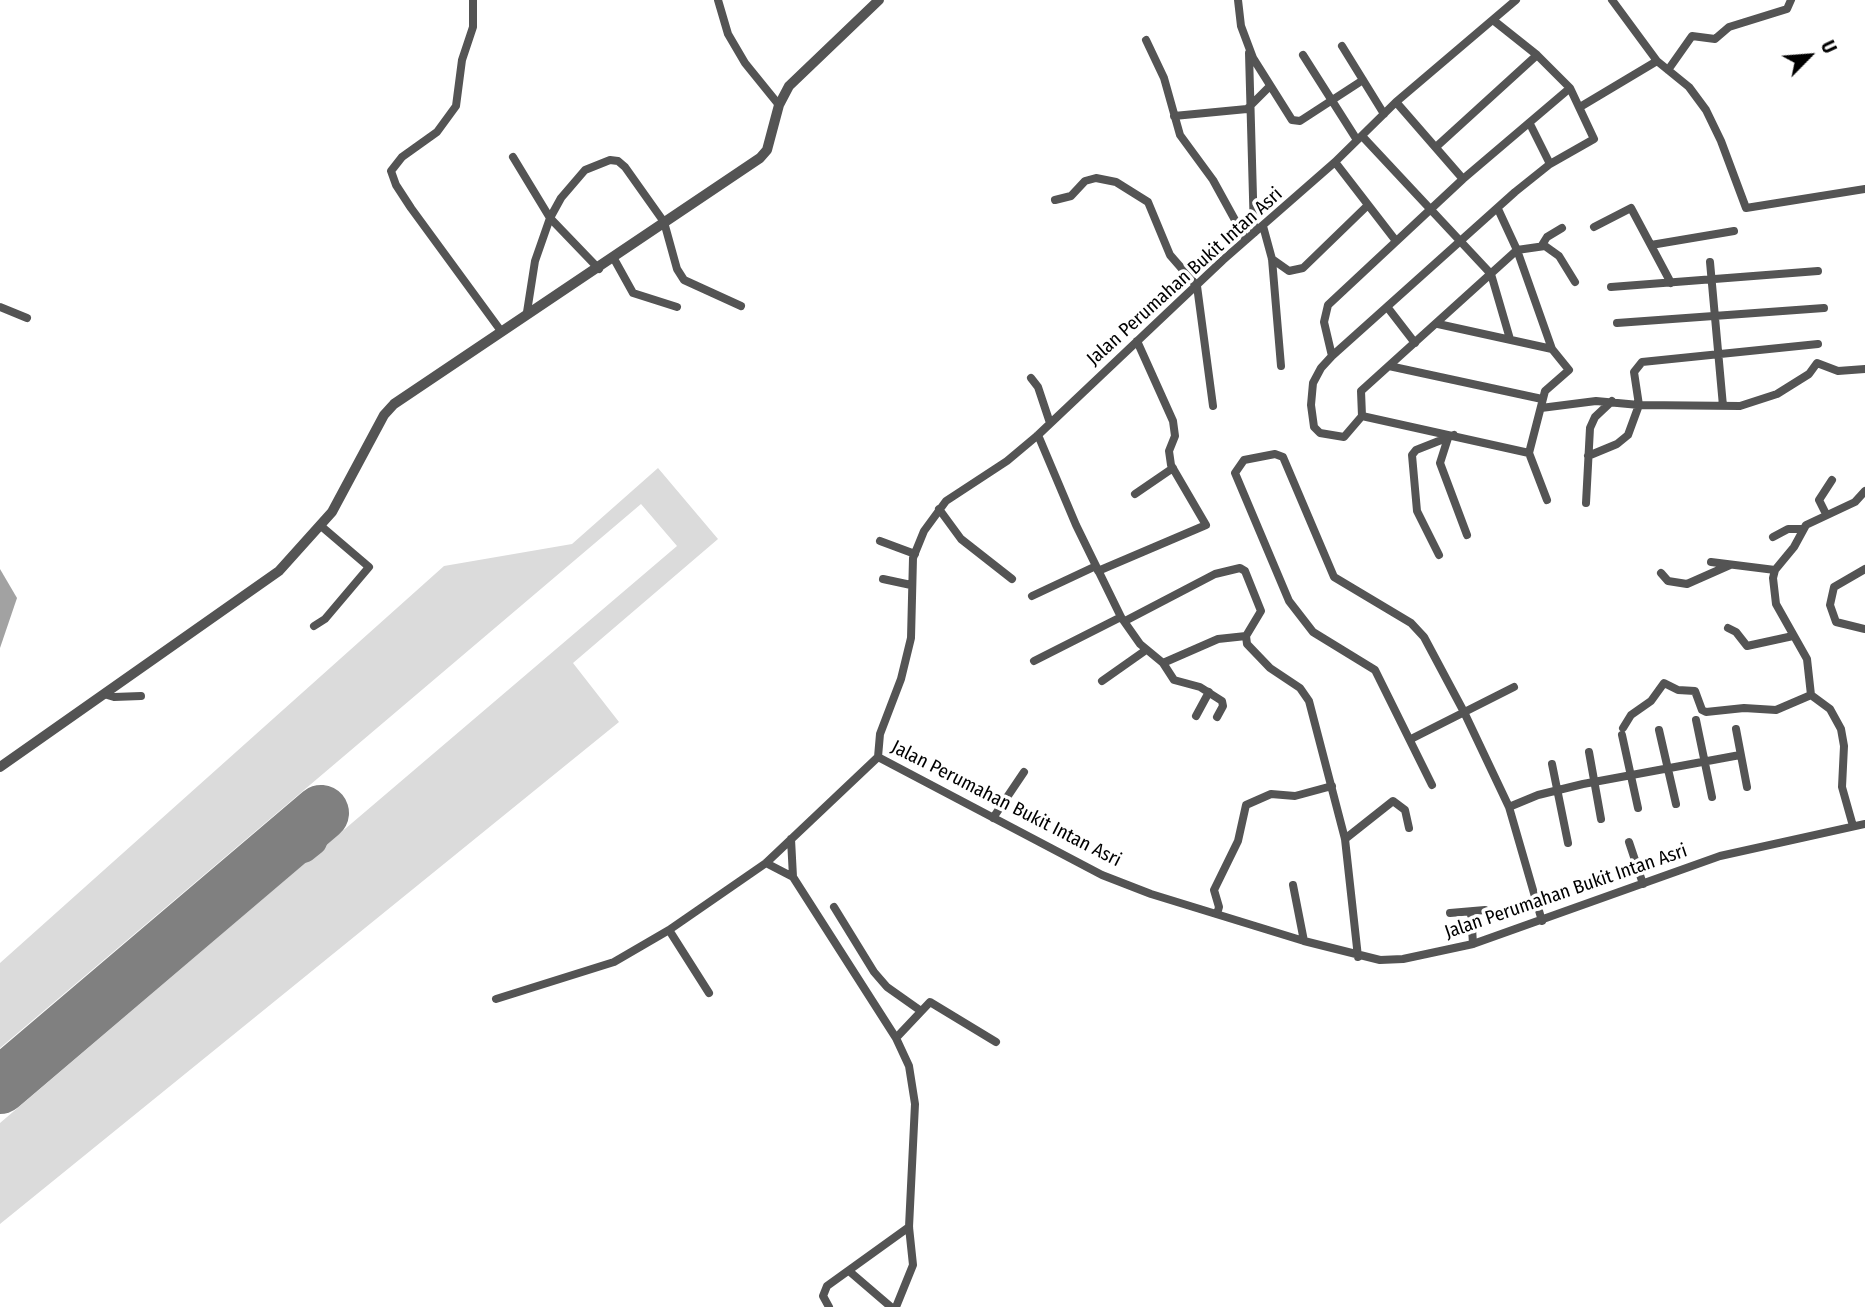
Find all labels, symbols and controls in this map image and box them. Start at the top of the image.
north arrow [1774,21,1844,91]
text: U [1816,37,1841,57]
street label: Jalan Perumahan Bukit Intan Asri [1083,183,1287,371]
street label: Jalan Perumahan Bukit Intan Asri [887,736,1125,872]
street label: Jalan Perumahan Bukit Intan Asri [1442,840,1690,944]

